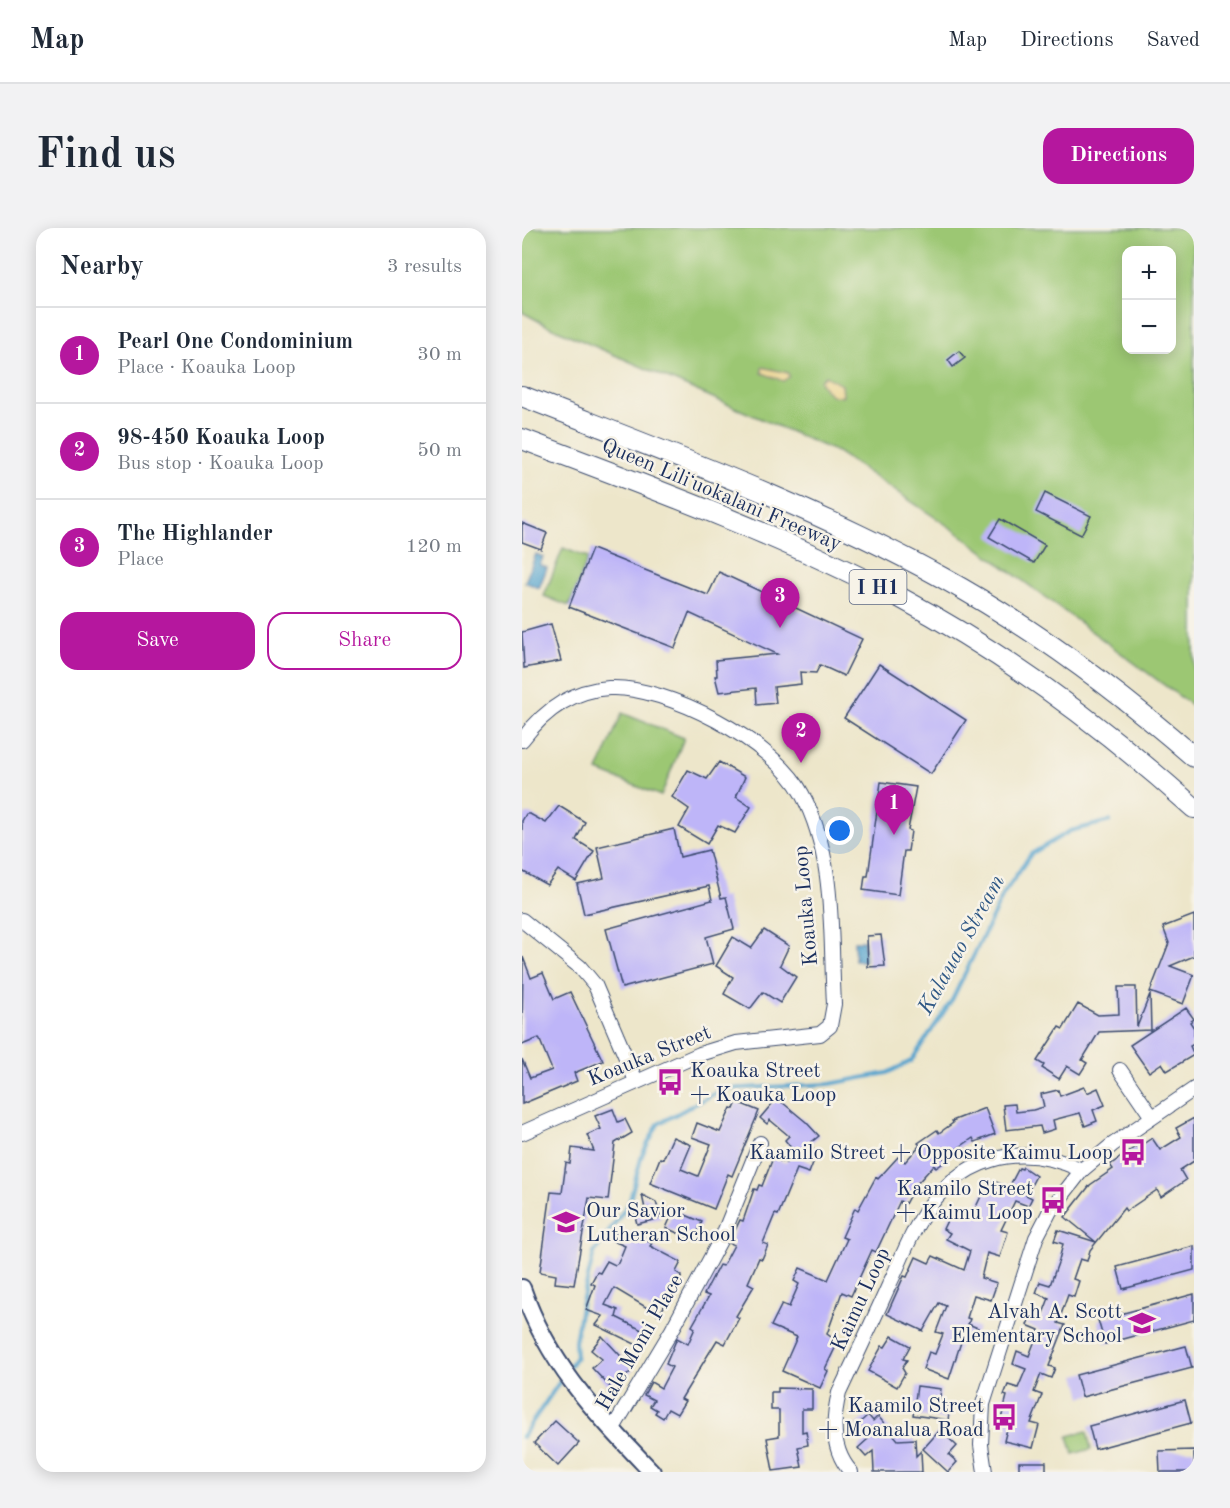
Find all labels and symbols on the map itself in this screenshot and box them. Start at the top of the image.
street label: Queen Liliʻuokalani Freeway [598,435,844,556]
road number: I H1 [850,570,907,604]
pin: 3 [760,578,800,628]
pin: 2 [782,714,820,763]
pin: 1 [874,786,914,835]
your location [825,816,854,845]
street label: Koauka Loop [791,845,822,967]
water label: Kalauao Stream [914,871,1009,1019]
street label: Koauka Street [585,1022,714,1091]
place label: Koauka Street + Koauka Loop [690,1061,836,1106]
bus stop icon: Koauka Street + Koauka Loop [655,1067,685,1097]
bus stop icon: Kaamilo Street + Opposite Kaimu Loop [1118,1137,1148,1167]
place label: Kaamilo Street + Opposite Kaimu Loop [749,1143,1113,1164]
place label: Kaamilo Street + Kaimu Loop [896,1179,1033,1224]
bus stop icon: Kaamilo Street + Kaimu Loop [1038,1185,1068,1215]
place label: Our Savior Lutheran School [586,1201,736,1246]
school or university icon: Our Savior Lutheran School [551,1207,581,1237]
street label: Kaimu Loop [828,1245,894,1355]
street label: Hale Momi Place [593,1271,688,1414]
place label: Alvah A. Scott Elementary School [951,1302,1122,1347]
school or university icon: Alvah A. Scott Elementary School [1127,1308,1157,1338]
place label: Kaamilo Street + Moanalua Road [818,1396,984,1441]
bus stop icon: Kaamilo Street + Moanalua Road [989,1402,1019,1432]

